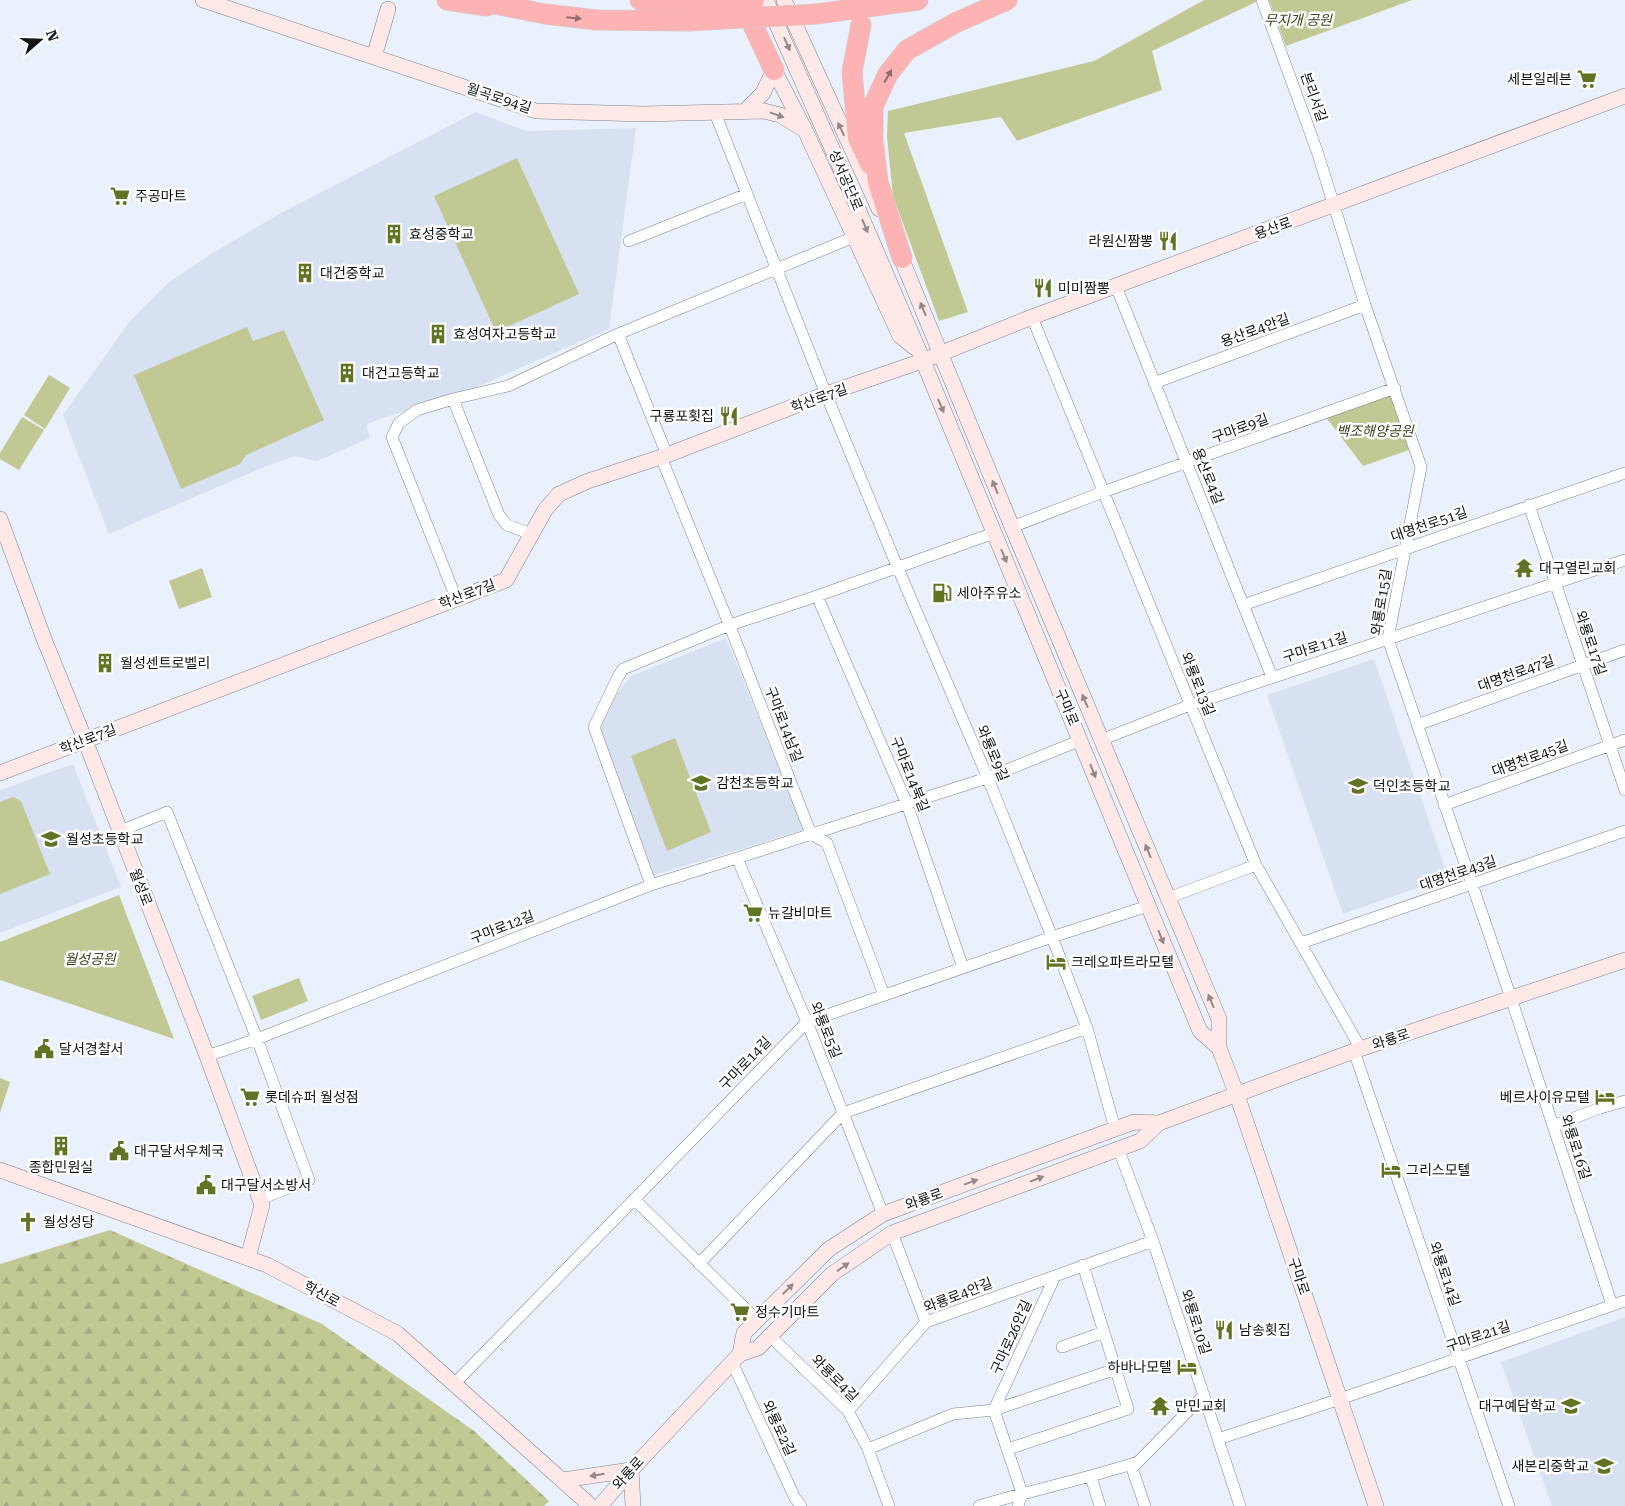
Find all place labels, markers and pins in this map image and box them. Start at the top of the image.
supermarket icon: 세븐일레븐 [1576,68,1598,90]
place label: 세븐일레븐 [1508,71,1572,87]
supermarket icon: 주공마트 [109,185,131,207]
place label: 주공마트 [135,188,187,204]
building icon: 효성중학교 [383,223,405,245]
place label: 효성중학교 [409,226,474,242]
restaurant icon: 라원신짬뽕 [1157,230,1179,252]
place label: 라원신짬뽕 [1089,233,1153,249]
building icon: 대건중학교 [294,262,316,284]
place label: 대건중학교 [320,265,385,281]
restaurant icon: 미미짬뽕 [1032,277,1054,299]
place label: 미미짬뽕 [1058,280,1110,296]
building icon: 효성여자고등학교 [427,323,449,345]
place label: 효성여자고등학교 [453,326,556,342]
building icon: 대건고등학교 [336,362,358,384]
place label: 대건고등학교 [362,365,439,381]
restaurant icon: 구룡포횟집 [718,405,740,427]
place label: 구룡포횟집 [650,408,714,424]
temple icon: 대구열린교회 [1513,557,1535,579]
place label: 대구열린교회 [1539,560,1616,576]
fuel station icon: 세아주유소 [931,582,953,604]
place label: 세아주유소 [957,585,1022,601]
building icon: 월성센트로벨리 [94,652,116,674]
place label: 월성센트로벨리 [120,655,210,671]
school or university icon: 감천초등학교 [690,772,712,794]
place label: 감천초등학교 [716,775,793,791]
school or university icon: 덕인초등학교 [1347,775,1369,797]
place label: 덕인초등학교 [1373,778,1450,794]
school or university icon: 월성초등학교 [40,828,62,850]
place label: 월성초등학교 [66,831,143,847]
supermarket icon: 뉴갈비마트 [742,902,764,924]
place label: 뉴갈비마트 [768,905,833,921]
hotel icon: 크레오파트라모텔 [1045,951,1067,973]
place label: 크레오파트라모텔 [1071,954,1174,970]
public building icon: 달서경찰서 [33,1038,55,1060]
place label: 달서경찰서 [59,1041,123,1057]
supermarket icon: 롯데슈퍼 월성점 [239,1086,261,1108]
hotel icon: 베르사이유모텔 [1594,1086,1616,1108]
place label: 롯데슈퍼 월성점 [265,1089,359,1105]
place label: 베르사이유모텔 [1500,1089,1590,1105]
building icon: 종합민원실 [50,1135,72,1157]
public building icon: 대구달서우체국 [108,1140,130,1162]
place label: 대구달서우체국 [134,1143,224,1159]
place label: 종합민원실 [29,1159,93,1175]
hotel icon: 그리스모텔 [1380,1159,1402,1181]
place label: 그리스모텔 [1406,1162,1470,1178]
public building icon: 대구달서소방서 [195,1174,217,1196]
place label: 대구달서소방서 [221,1177,311,1193]
church icon: 월성성당 [17,1211,39,1233]
place label: 월성성당 [43,1214,95,1230]
supermarket icon: 정수기마트 [729,1301,751,1323]
place label: 정수기마트 [755,1304,820,1320]
restaurant icon: 남송횟집 [1213,1319,1235,1341]
place label: 남송횟집 [1239,1322,1291,1338]
hotel icon: 하바나모텔 [1176,1356,1198,1378]
place label: 하바나모텔 [1108,1359,1172,1375]
temple icon: 만민교회 [1149,1395,1171,1417]
school or university icon: 대구예담학교 [1560,1395,1582,1417]
place label: 만민교회 [1175,1398,1227,1414]
place label: 대구예담학교 [1479,1398,1556,1414]
school or university icon: 새본리중학교 [1593,1455,1615,1477]
place label: 새본리중학교 [1512,1458,1589,1474]

